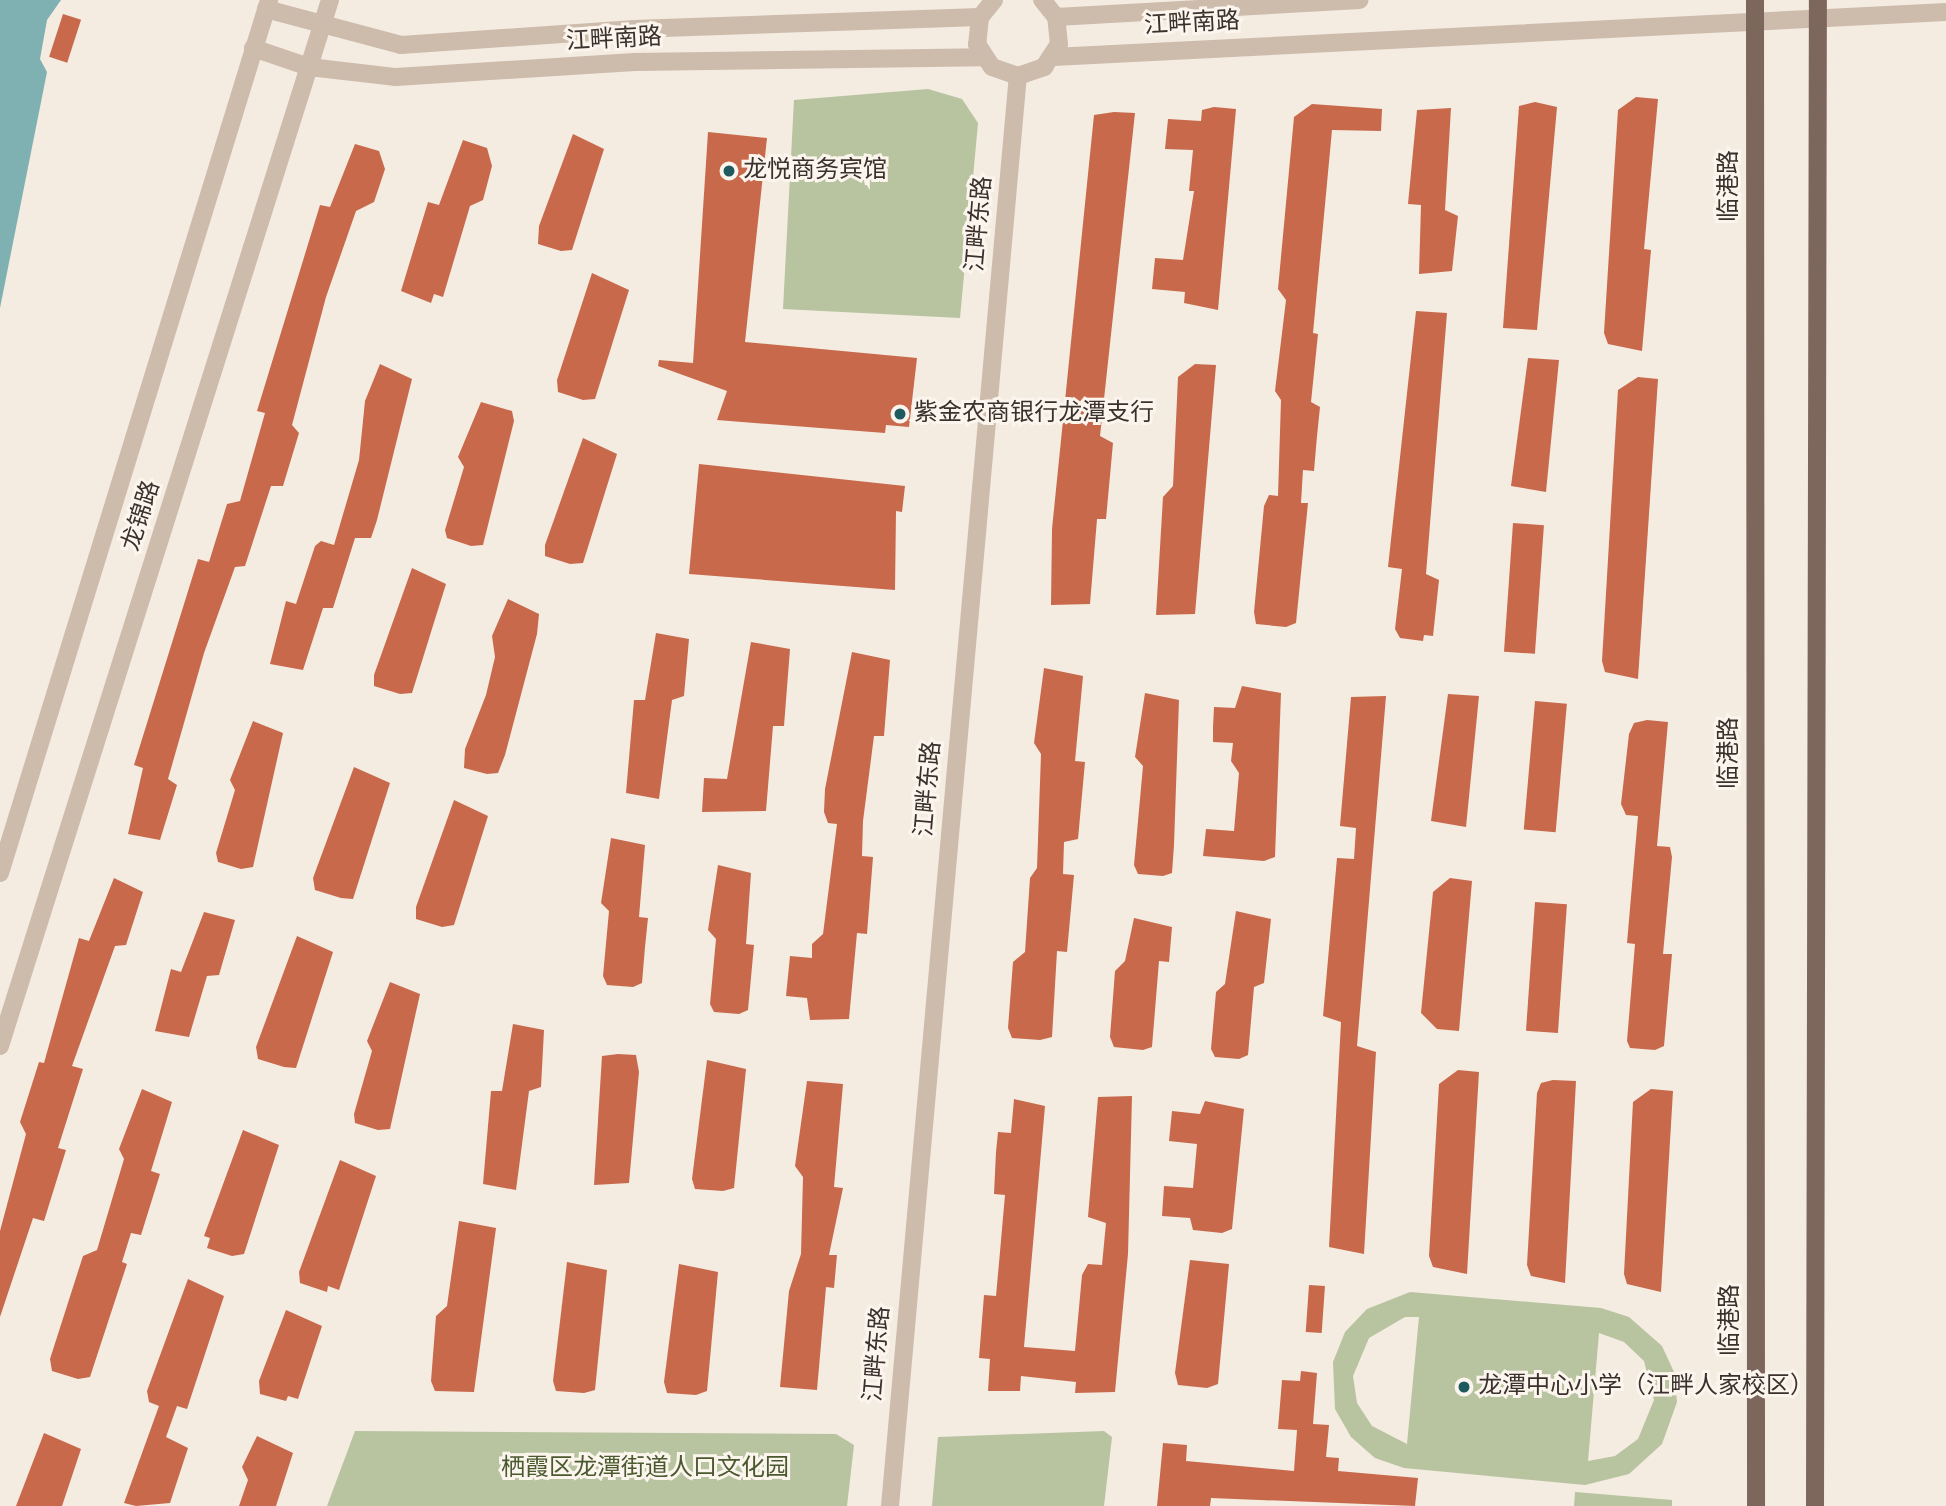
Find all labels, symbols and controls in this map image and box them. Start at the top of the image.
street label: 江畔南路 [1143,7,1241,41]
street label: 江畔南路 [565,23,663,57]
street label: 临港路 [1716,150,1744,222]
place label: 龙悦商务宾馆 [743,157,887,185]
marker: 龙悦商务宾馆 [721,163,737,179]
street label: 江畔东路 [961,175,999,273]
place label: 紫金农商银行龙潭支行 [914,400,1154,428]
marker: 紫金农商银行龙潭支行 [892,406,908,422]
street label: 龙锦路 [117,477,167,555]
street label: 临港路 [1716,717,1744,789]
street label: 江畔东路 [910,740,948,838]
street label: 临港路 [1717,1284,1745,1356]
street label: 江畔东路 [859,1305,897,1403]
place label: 龙潭中心小学（江畔人家校区） [1478,1373,1814,1401]
marker: 龙潭中心小学（江畔人家校区） [1456,1379,1472,1395]
park label: 栖霞区龙潭街道人口文化园 [501,1455,789,1483]

